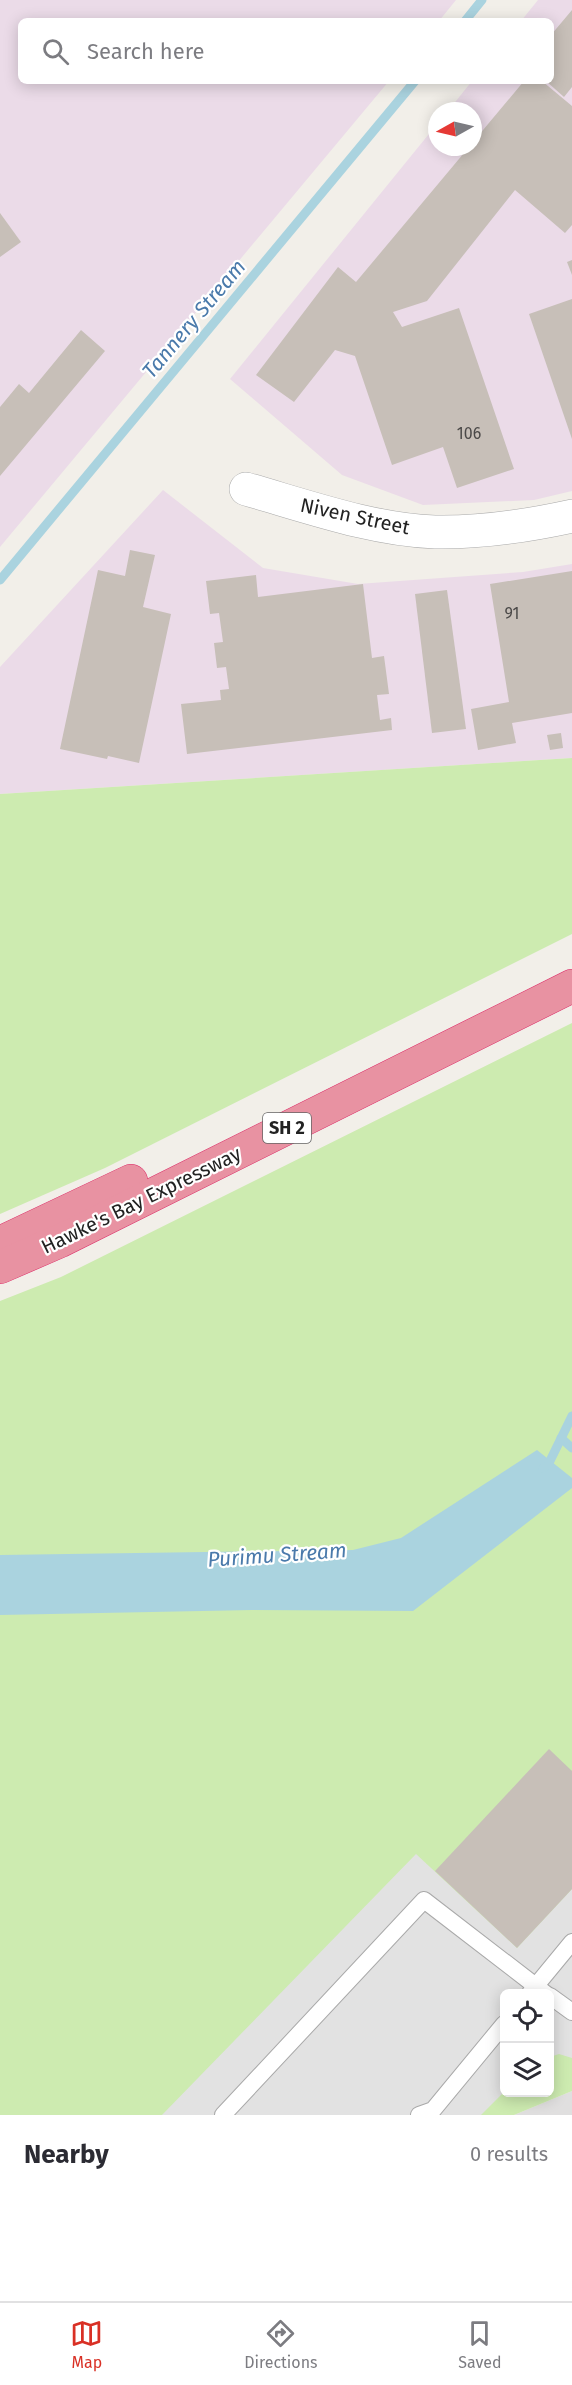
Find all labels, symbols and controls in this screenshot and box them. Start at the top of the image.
search box [18,18,554,84]
icon: search [39,35,72,68]
text: Search here [87,38,205,65]
north arrow [428,102,482,156]
water label: Tannery Stream [137,254,251,384]
house number: 106 [457,424,481,443]
street label: Niven Street [298,493,413,539]
house number: 91 [504,604,520,623]
road number: SH 2 [263,1113,311,1143]
street label: Hawke's Bay Expressway [37,1141,245,1259]
water label: Purimu Stream [207,1537,347,1573]
map controls [500,1989,554,2097]
button: locate [500,1989,554,2043]
button: layers [500,2043,554,2097]
text: Nearby [24,2139,109,2170]
text: 0 results [470,2142,548,2166]
tab: Map [70,2317,103,2372]
tab: Directions [244,2317,318,2372]
tab: Saved [458,2317,502,2372]

